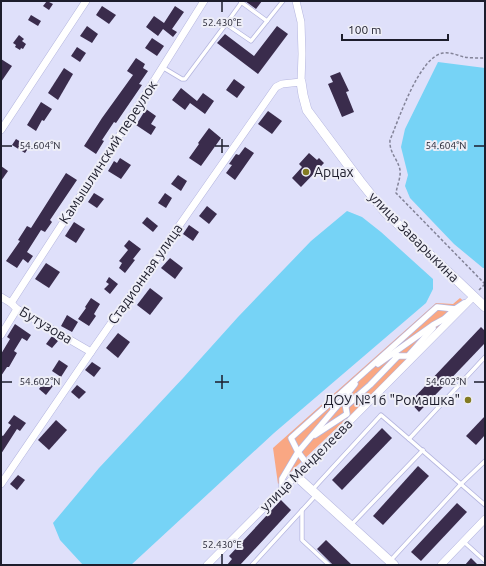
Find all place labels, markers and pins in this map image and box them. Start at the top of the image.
place label: Арцах [314,164,354,180]
marker: Арцах [301,167,311,177]
place label: ДОУ №16 "Ромашка" [324,392,460,408]
marker: ДОУ №16 "Ромашка" [463,395,473,405]

